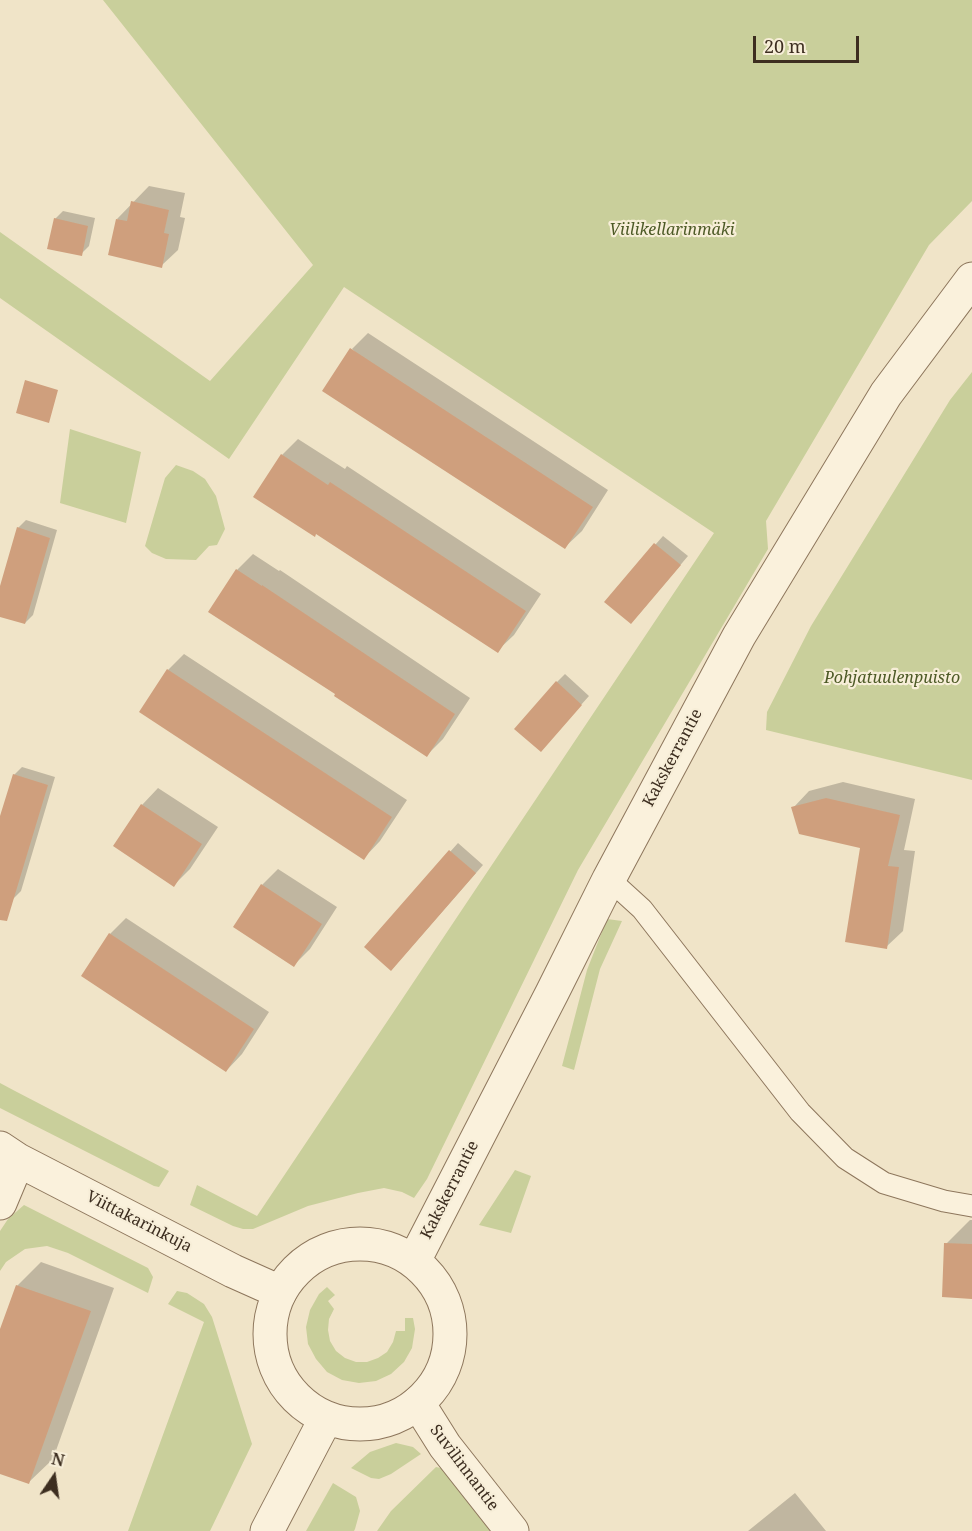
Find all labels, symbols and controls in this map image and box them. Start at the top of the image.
scale bar [756,24,862,62]
text: 20 m [764,34,806,58]
park label: Viilikellarinmäki [609,220,735,240]
park label: Pohjatuulenpuisto [824,668,960,688]
street label: Kakskerrantie [639,706,707,810]
street label: Kakskerrantie [417,1138,483,1242]
street label: Viittakarinkuja [83,1187,195,1257]
street label: Suvilinnantie [425,1421,503,1515]
north arrow [24,1447,84,1507]
text: N [49,1447,67,1472]

